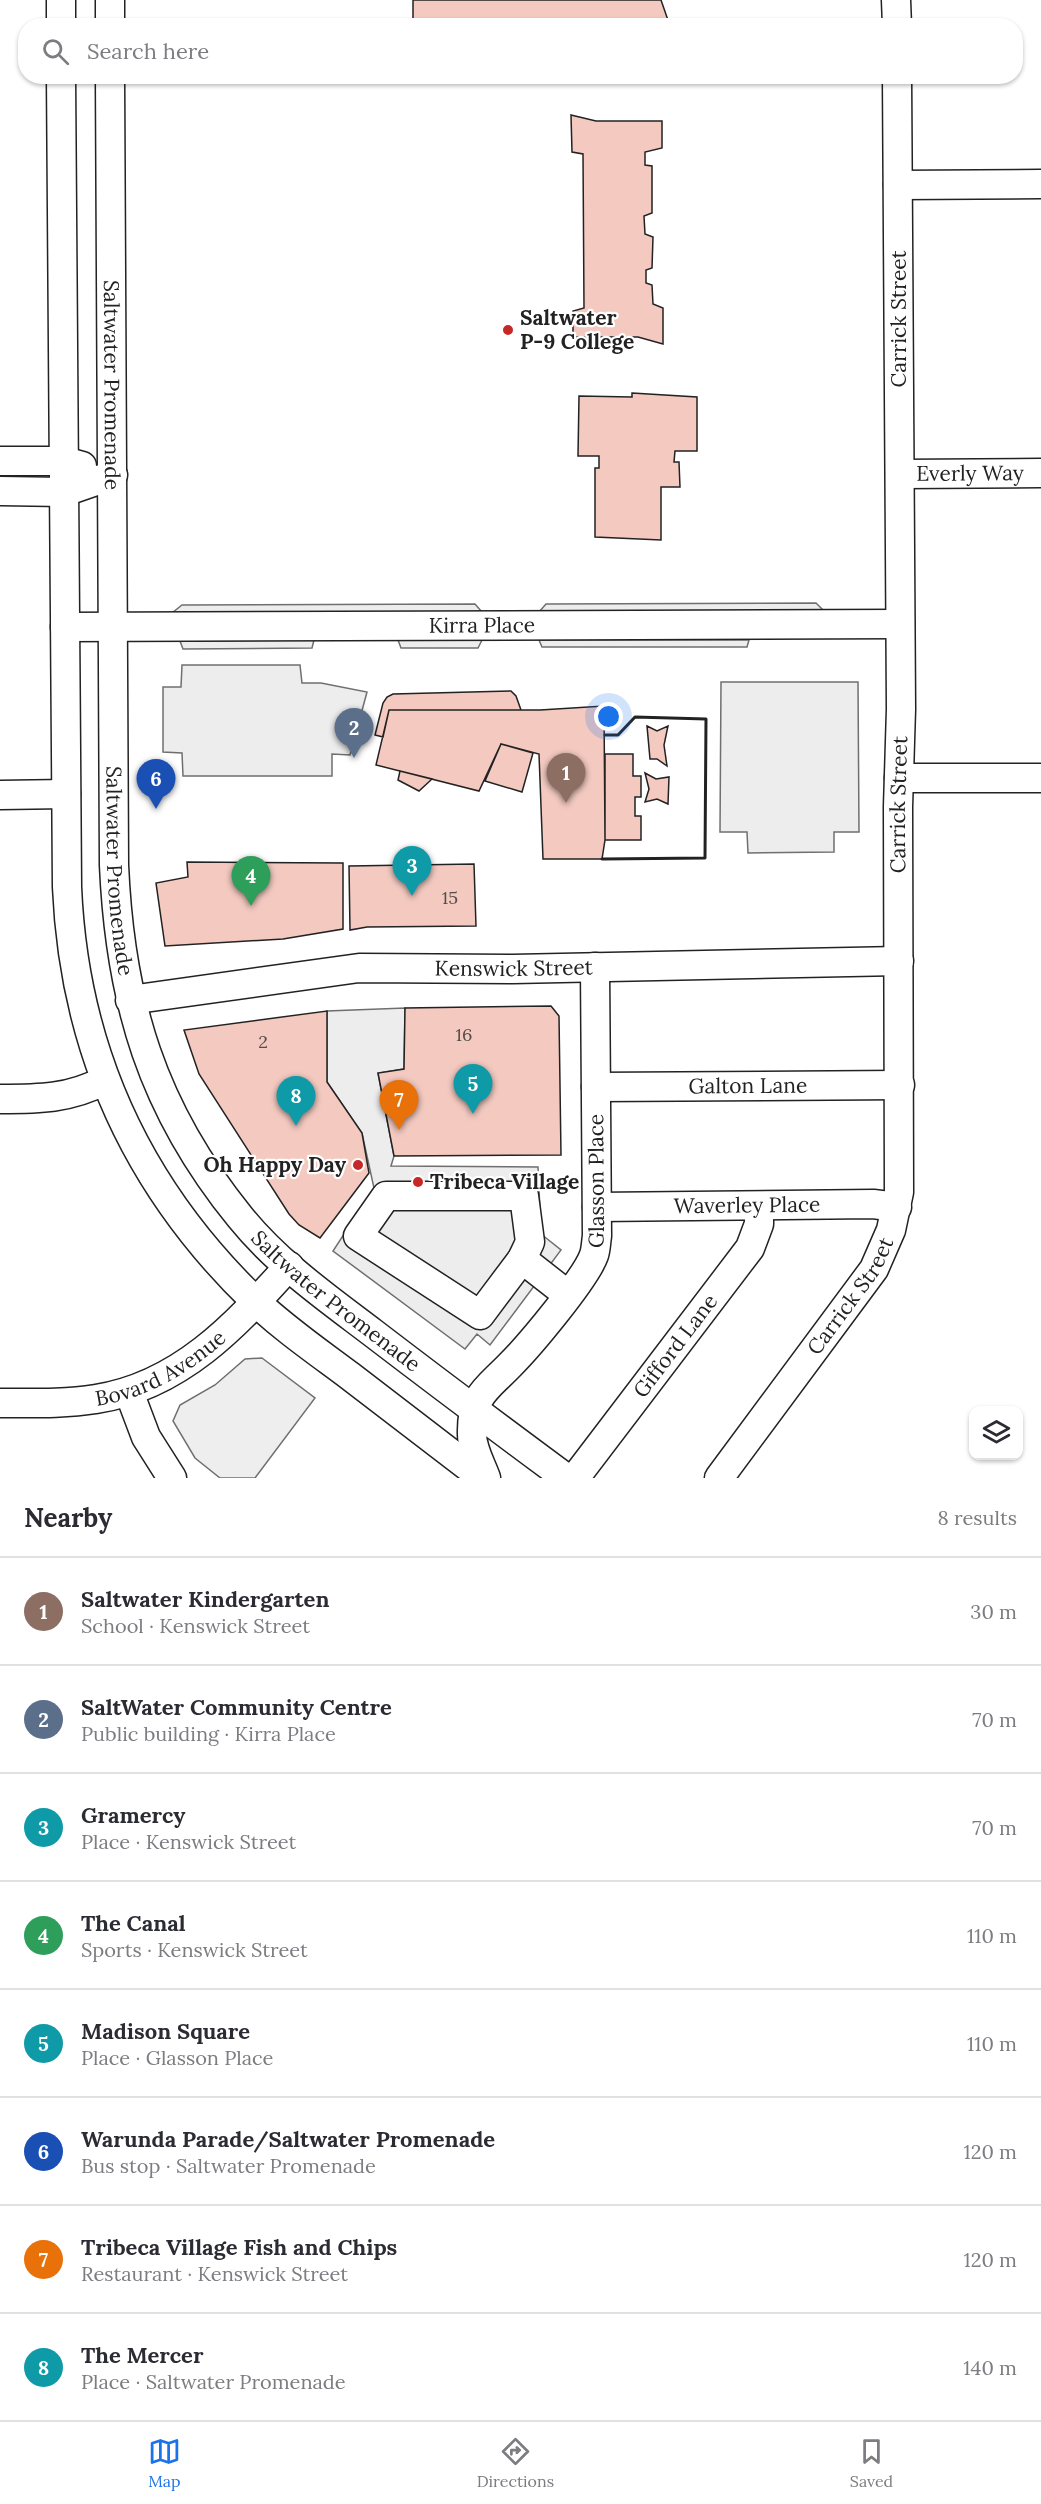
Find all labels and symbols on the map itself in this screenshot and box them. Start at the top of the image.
street label: Carrick Street [885,250,912,388]
street label: Saltwater Promenade [98,280,126,490]
place label: Saltwater P-9 College [520,304,634,355]
marker: Saltwater P-9 College [501,323,515,337]
street label: Everly Way [916,459,1024,487]
street label: Kirra Place [429,611,535,639]
your location [594,702,623,731]
pin: 2 [334,708,374,758]
street label: Carrick Street [884,735,913,873]
pin: 1 [546,754,586,803]
pin: 6 [136,760,176,809]
street label: Saltwater Promenade [100,766,140,978]
pin: 3 [392,846,432,896]
pin: 4 [232,856,270,906]
house number: 15 [442,886,458,909]
street label: Kenswick Street [435,953,594,982]
house number: 16 [456,1023,472,1046]
house number: 2 [258,1030,268,1053]
pin: 5 [454,1064,492,1114]
street label: Galton Lane [688,1072,808,1099]
pin: 8 [276,1076,316,1126]
pin: 7 [380,1080,418,1130]
street label: Glasson Place [582,1114,610,1249]
place label: Oh Happy Day [204,1151,346,1178]
marker: Oh Happy Day [351,1158,365,1172]
place label: Tribeca Village [430,1168,579,1195]
marker: Tribeca Village [411,1175,425,1189]
street label: Waverley Place [673,1191,821,1219]
street label: Saltwater Promenade [245,1225,426,1377]
street label: Carrick Street [801,1232,900,1360]
street label: Gifford Lane [627,1288,723,1403]
street label: Bovard Avenue [93,1324,231,1412]

